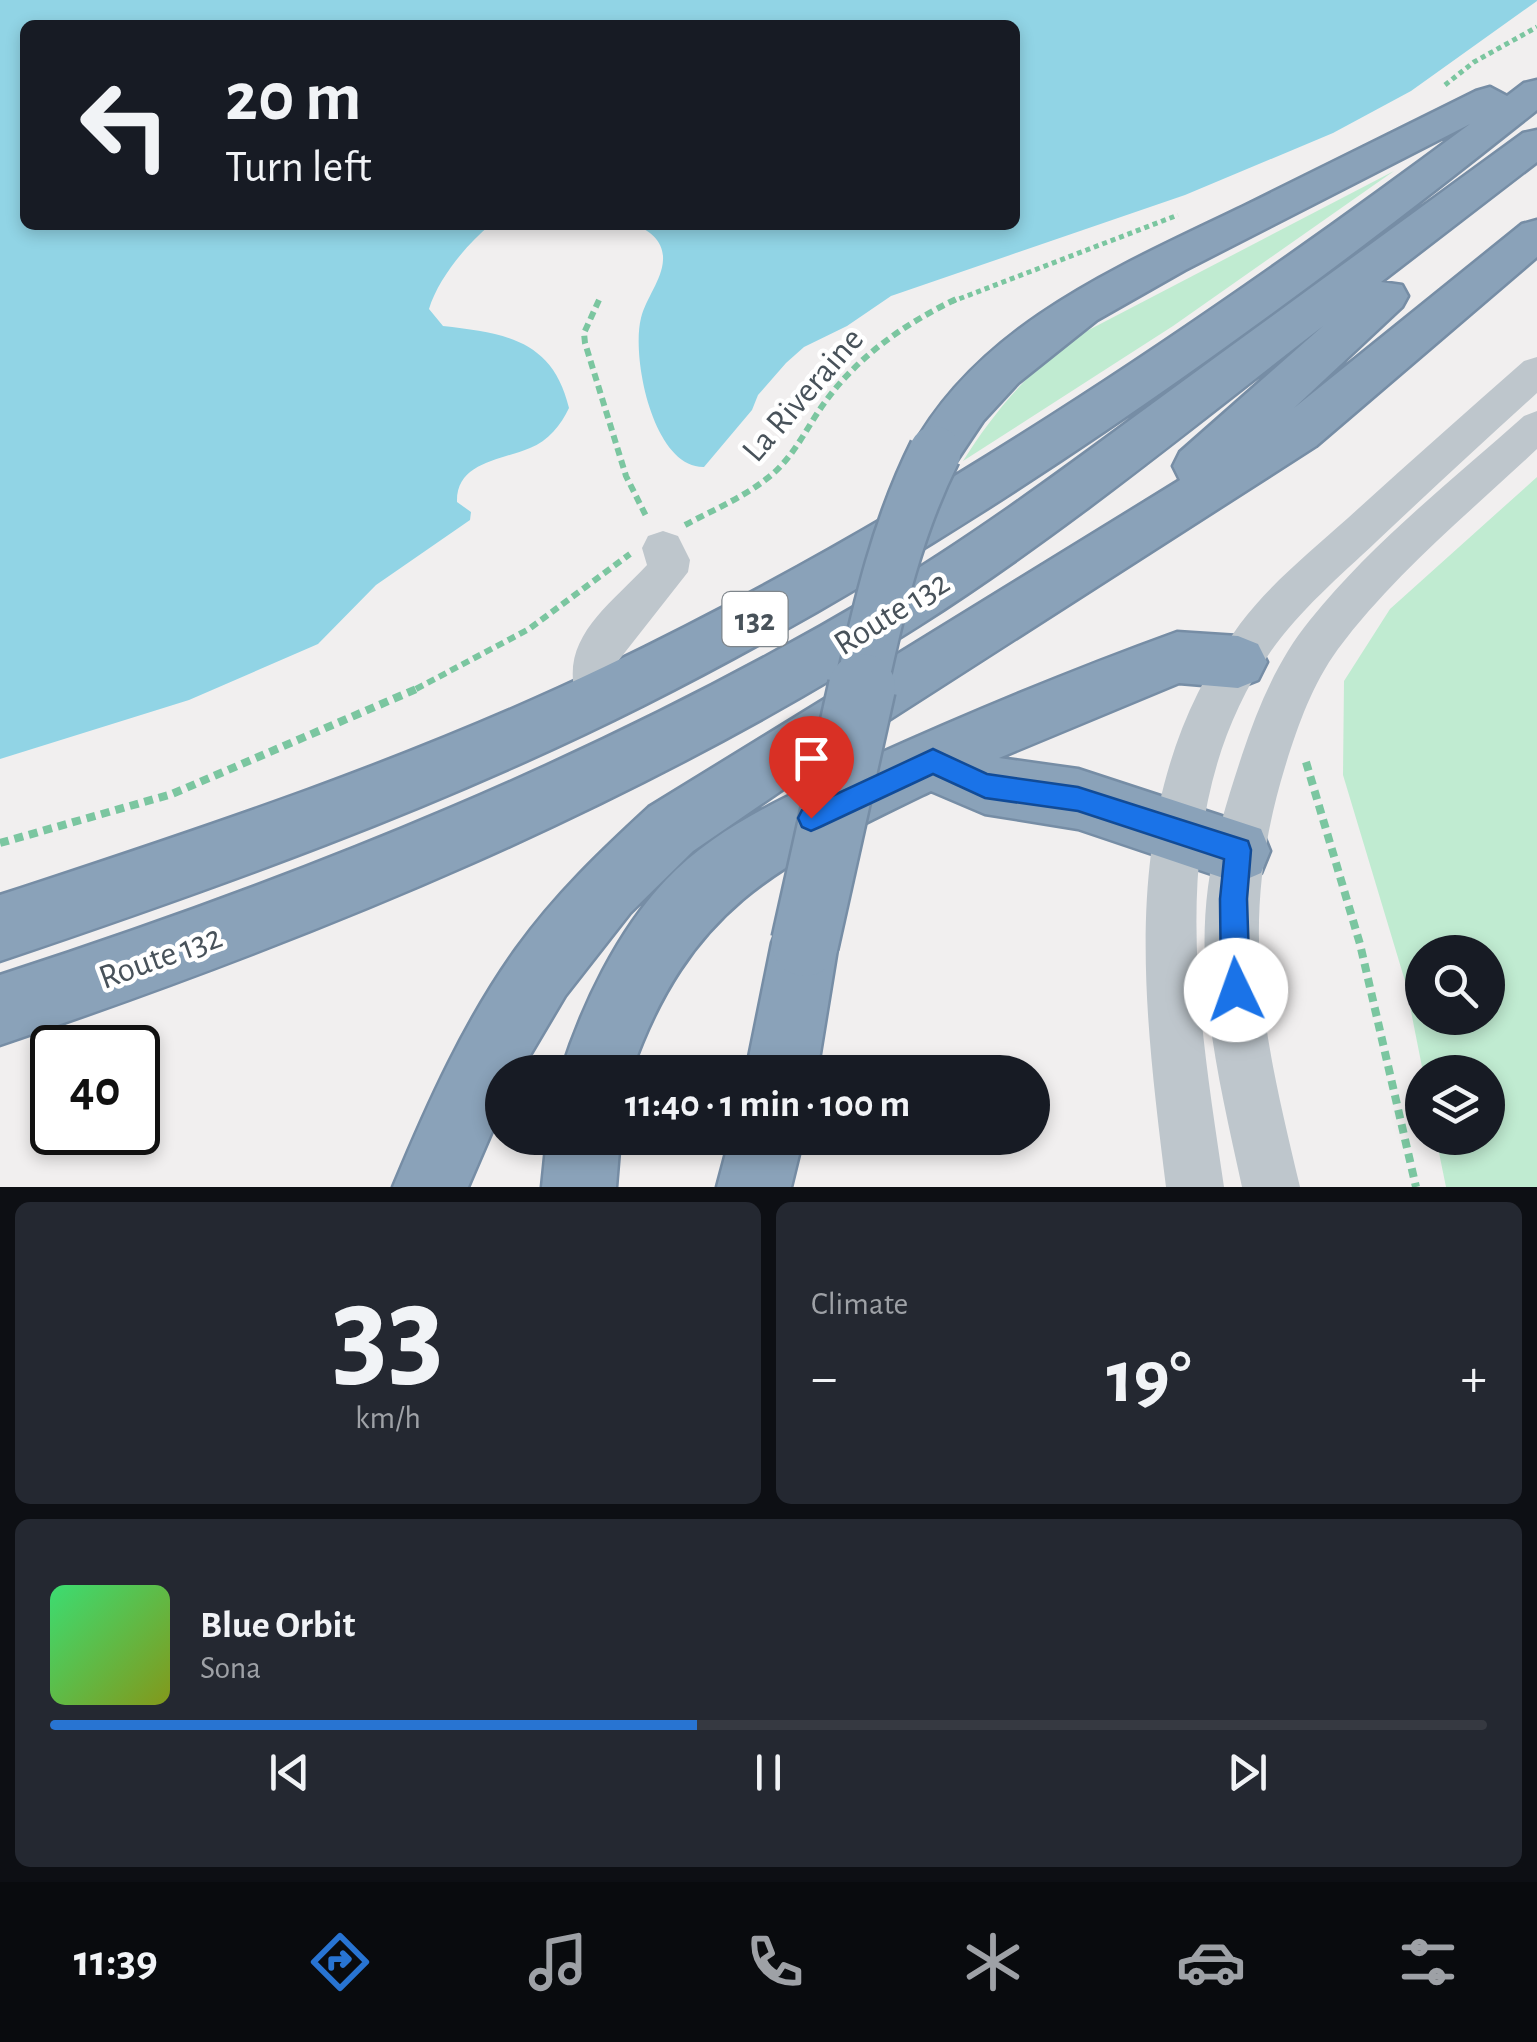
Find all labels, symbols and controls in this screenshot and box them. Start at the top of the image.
icon: left [60,60,190,190]
text: 20 m [225,63,362,133]
text: Turn left [225,145,372,190]
street label: La Riveraine [736,321,870,469]
street label: Route 132 [828,564,955,662]
road number: 132 [722,592,788,646]
pin [769,716,854,819]
icon: arrive [784,731,839,786]
street label: Route 132 [94,919,227,996]
map controls [1405,935,1505,1155]
button: search [1405,935,1505,1035]
position arrow [1184,938,1288,1042]
speed limit sign: 40 [30,1025,160,1155]
button: layers [1405,1055,1505,1155]
text: 11:40 · 1 min · 100 m [625,1086,910,1124]
text: 33 [332,1269,444,1399]
text: Climate [811,1288,908,1320]
text: 19° [1106,1341,1192,1416]
text: − [811,1351,837,1406]
text: + [1461,1351,1487,1406]
text: km/h [355,1402,421,1434]
text: Blue Orbit [200,1607,355,1645]
text: Sona [200,1652,261,1684]
icon: previous [262,1745,317,1800]
icon: pause [741,1745,796,1800]
icon: next [1220,1745,1275,1800]
icon: directions [305,1927,375,1997]
icon: music [523,1927,593,1997]
icon: phone [740,1927,810,1997]
icon: climate [958,1927,1028,1997]
icon: car [1176,1927,1246,1997]
icon: filters [1393,1927,1463,1997]
text: 11:39 [74,1939,158,1984]

